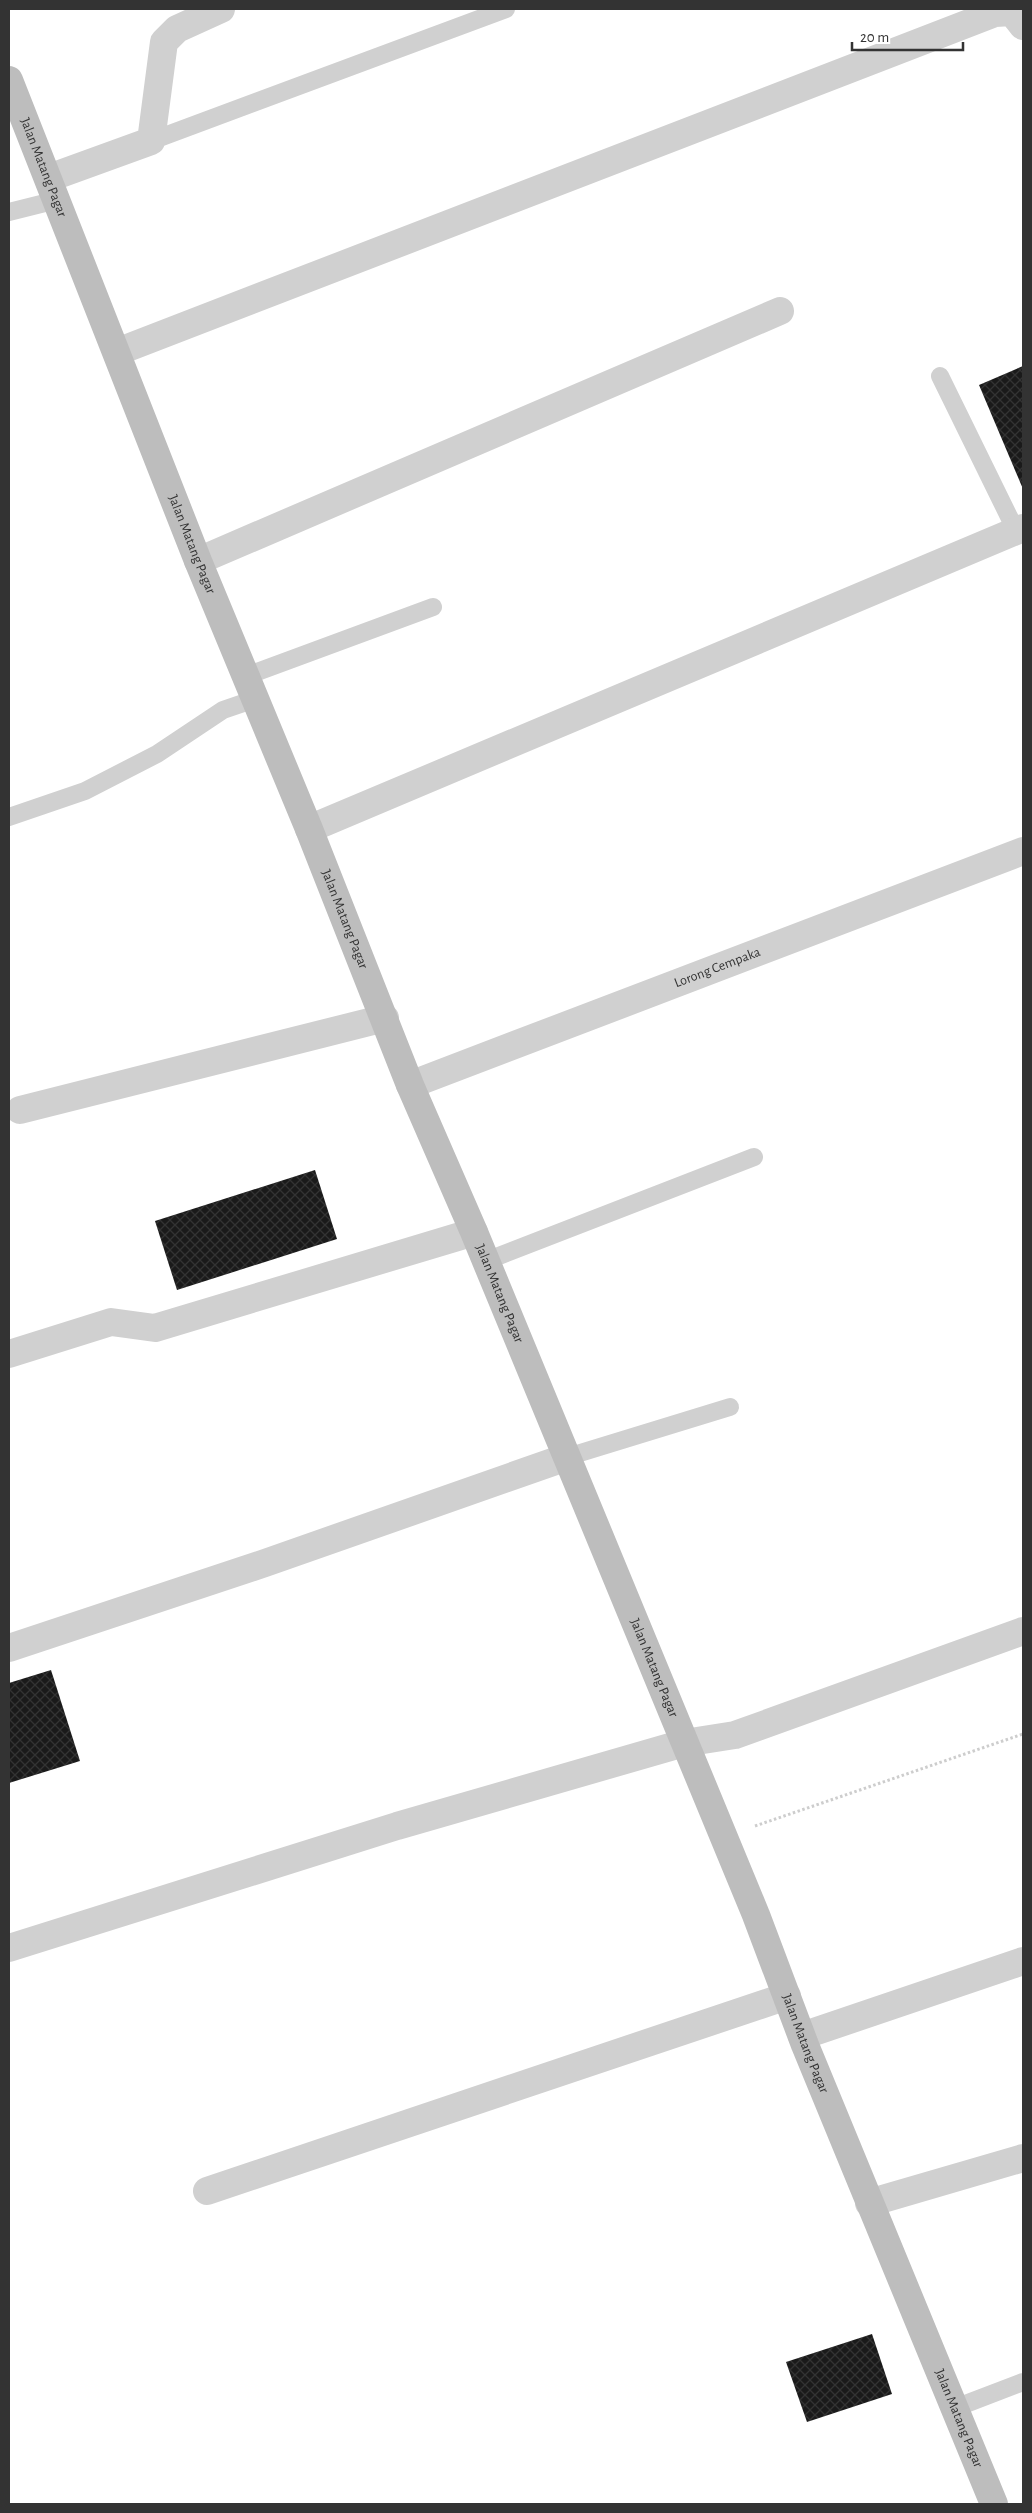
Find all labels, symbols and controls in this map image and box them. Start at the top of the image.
scale bar [852,20,963,52]
text: 20 m [860,30,889,45]
street label: Jalan Matang Pagar [18,116,69,219]
street label: Jalan Matang Pagar [166,493,218,596]
street label: Jalan Matang Pagar [319,868,371,971]
street label: Lorong Cempaka [672,945,763,990]
street label: Jalan Matang Pagar [473,1242,526,1345]
street label: Jalan Matang Pagar [627,1617,681,1720]
street label: Jalan Matang Pagar [779,1992,831,2096]
street label: Jalan Matang Pagar [932,2367,985,2470]

